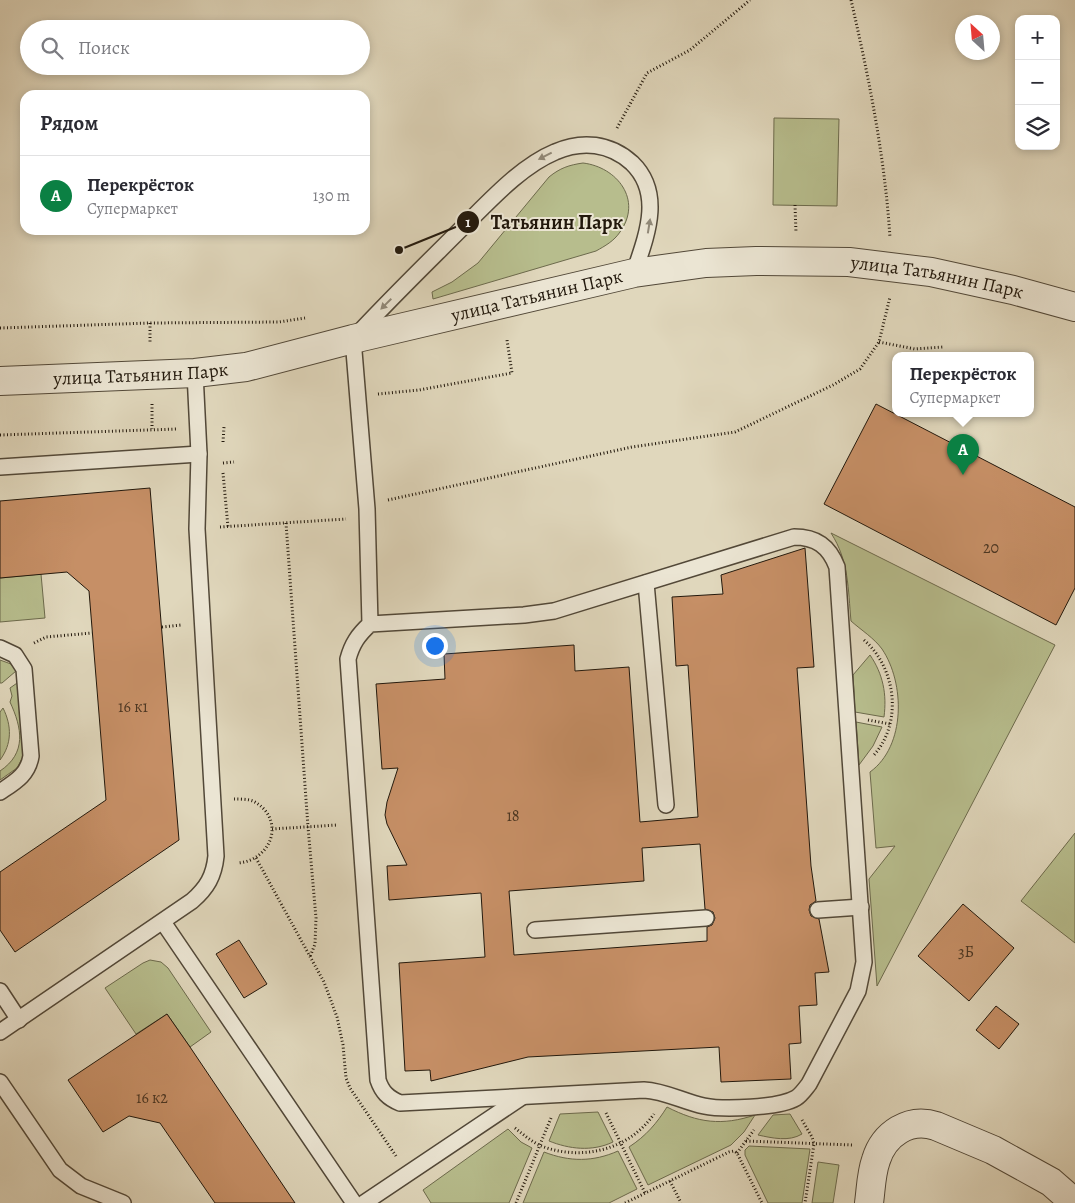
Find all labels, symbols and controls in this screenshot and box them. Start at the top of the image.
north arrow [955,15,1000,60]
map controls [1015,15,1060,150]
button: + [1015,15,1060,60]
search box [20,20,370,75]
icon: search [38,34,66,62]
text: Поиск [78,35,130,61]
button: − [1015,60,1060,105]
button: layers [1015,105,1060,150]
text: Рядом [40,109,98,137]
one-way arrow [538,152,552,160]
text: Перекрёсток [87,172,194,198]
text: A [51,185,61,207]
text: 130 m [313,185,350,207]
text: Супермаркет [87,198,178,220]
callout: Татьянин Парк [456,205,633,240]
text: Татьянин Парк [491,209,623,236]
text: 1 [465,212,471,232]
one-way arrow [645,218,653,234]
street label: улица Татьянин Парк [848,249,1027,305]
street label: улица Татьянин Парк [448,263,625,329]
one-way arrow [380,298,392,310]
popup [892,352,1034,417]
street label: улица Татьянин Парк [52,356,230,392]
text: Перекрёсток [909,361,1017,387]
text: Супермаркет [909,387,1000,409]
pin: A [947,434,979,475]
house number: 20 [983,537,999,559]
your location [422,633,448,659]
house number: 16 к1 [118,696,148,718]
house number: 18 [506,805,520,827]
house number: 3Б [958,941,974,963]
house number: 16 к2 [136,1087,168,1109]

